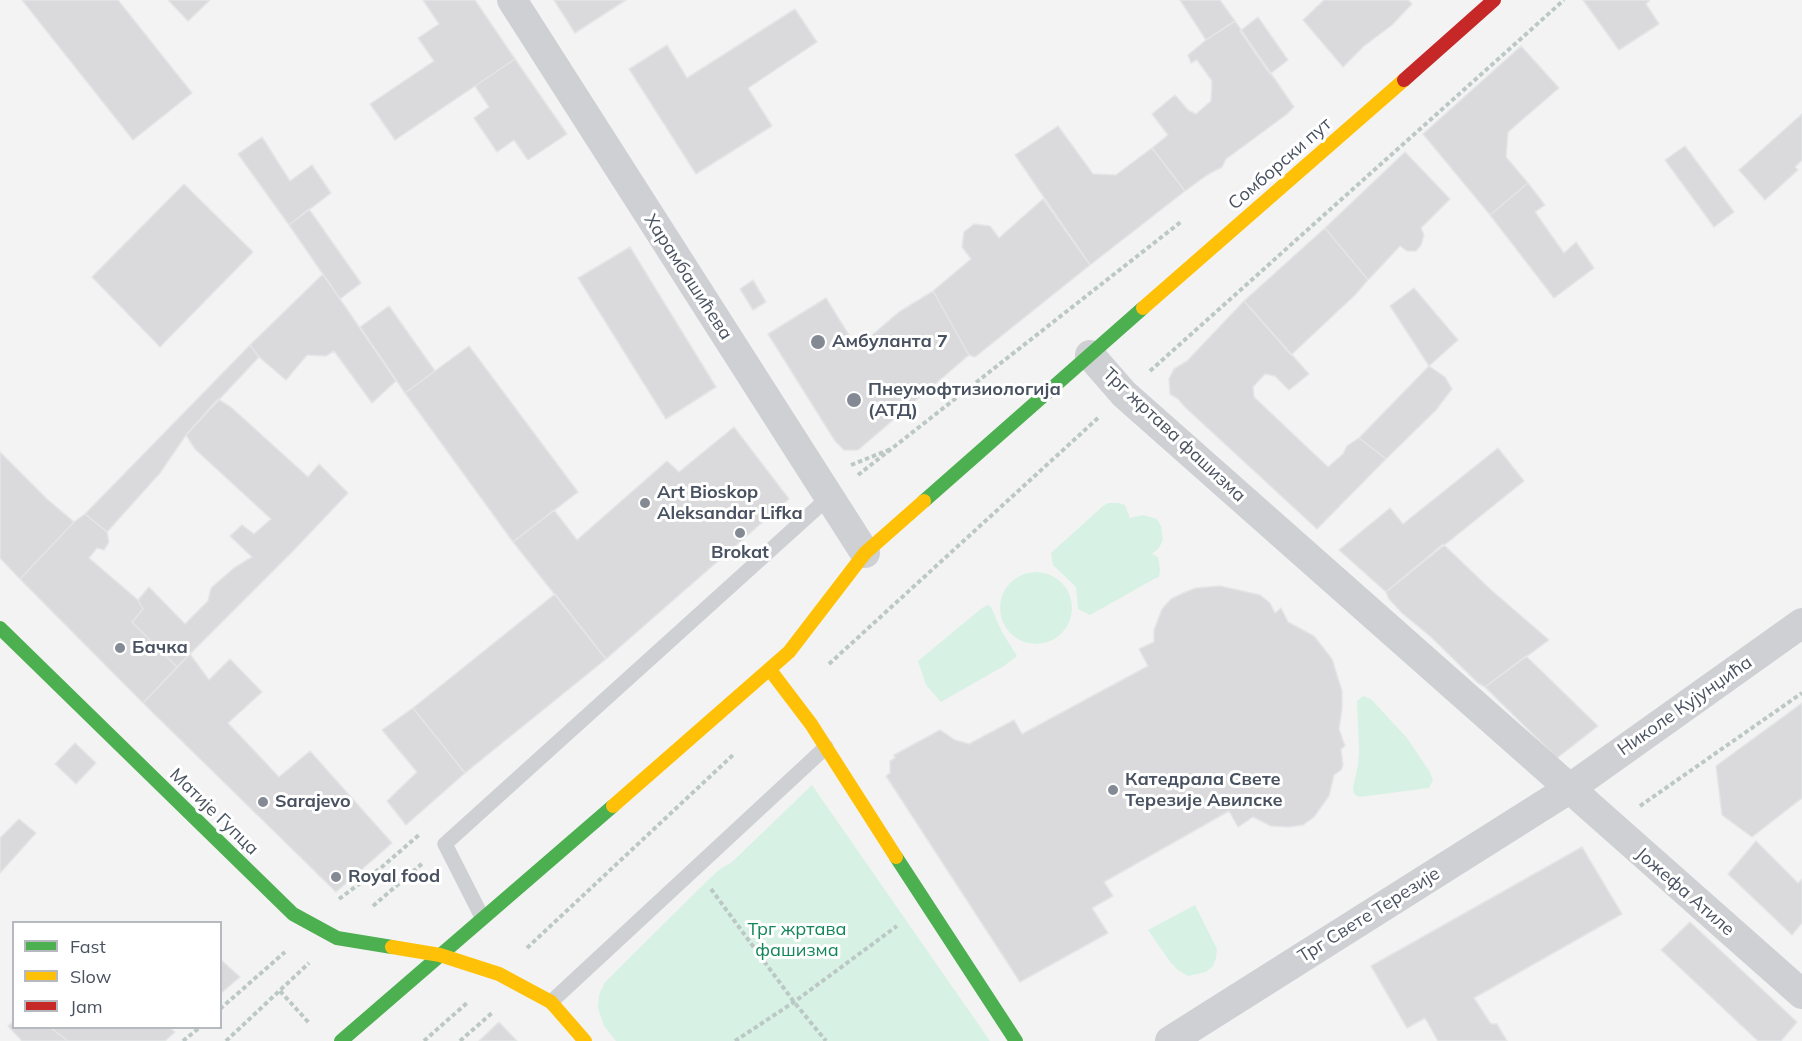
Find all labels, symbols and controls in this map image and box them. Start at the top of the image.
street label: Сомборски пут [1224,113,1336,215]
street label: Харамбашићева [639,210,737,344]
place label: Амбуланта 7 [832,331,948,353]
marker: Амбуланта 7 [809,333,827,351]
street label: Трг жртава фашизма [1098,363,1250,507]
place label: Пнеумофтизиологија (АТД) [868,379,1061,422]
marker: Пнеумофтизиологија (АТД) [845,391,863,409]
place label: Art Bioskop Aleksandar Lifka [657,482,803,524]
marker: Art Bioskop Aleksandar Lifka [638,496,652,510]
marker: Brokat [733,526,747,540]
place label: Brokat [711,542,769,564]
place label: Бачка [132,637,188,659]
marker: Бачка [113,641,127,655]
street label: Николе Кујунџића [1614,652,1756,760]
street label: Матије Гупца [165,764,263,860]
place label: Катедрала Свете Терезије Авилске [1125,769,1283,812]
marker: Катедрала Свете Терезије Авилске [1106,783,1120,797]
place label: Sarajevo [275,791,351,813]
marker: Sarajevo [256,795,270,809]
street label: Јожефа Атиле [1631,843,1739,941]
street label: Трг Свете Терезије [1294,863,1444,967]
place label: Royal food [348,866,440,888]
marker: Royal food [329,870,343,884]
park label: Трг жртава фашизма [748,919,846,962]
legend [12,921,222,1029]
text: Fast [70,935,106,958]
text: Slow [70,965,111,988]
text: Jam [70,995,103,1018]

